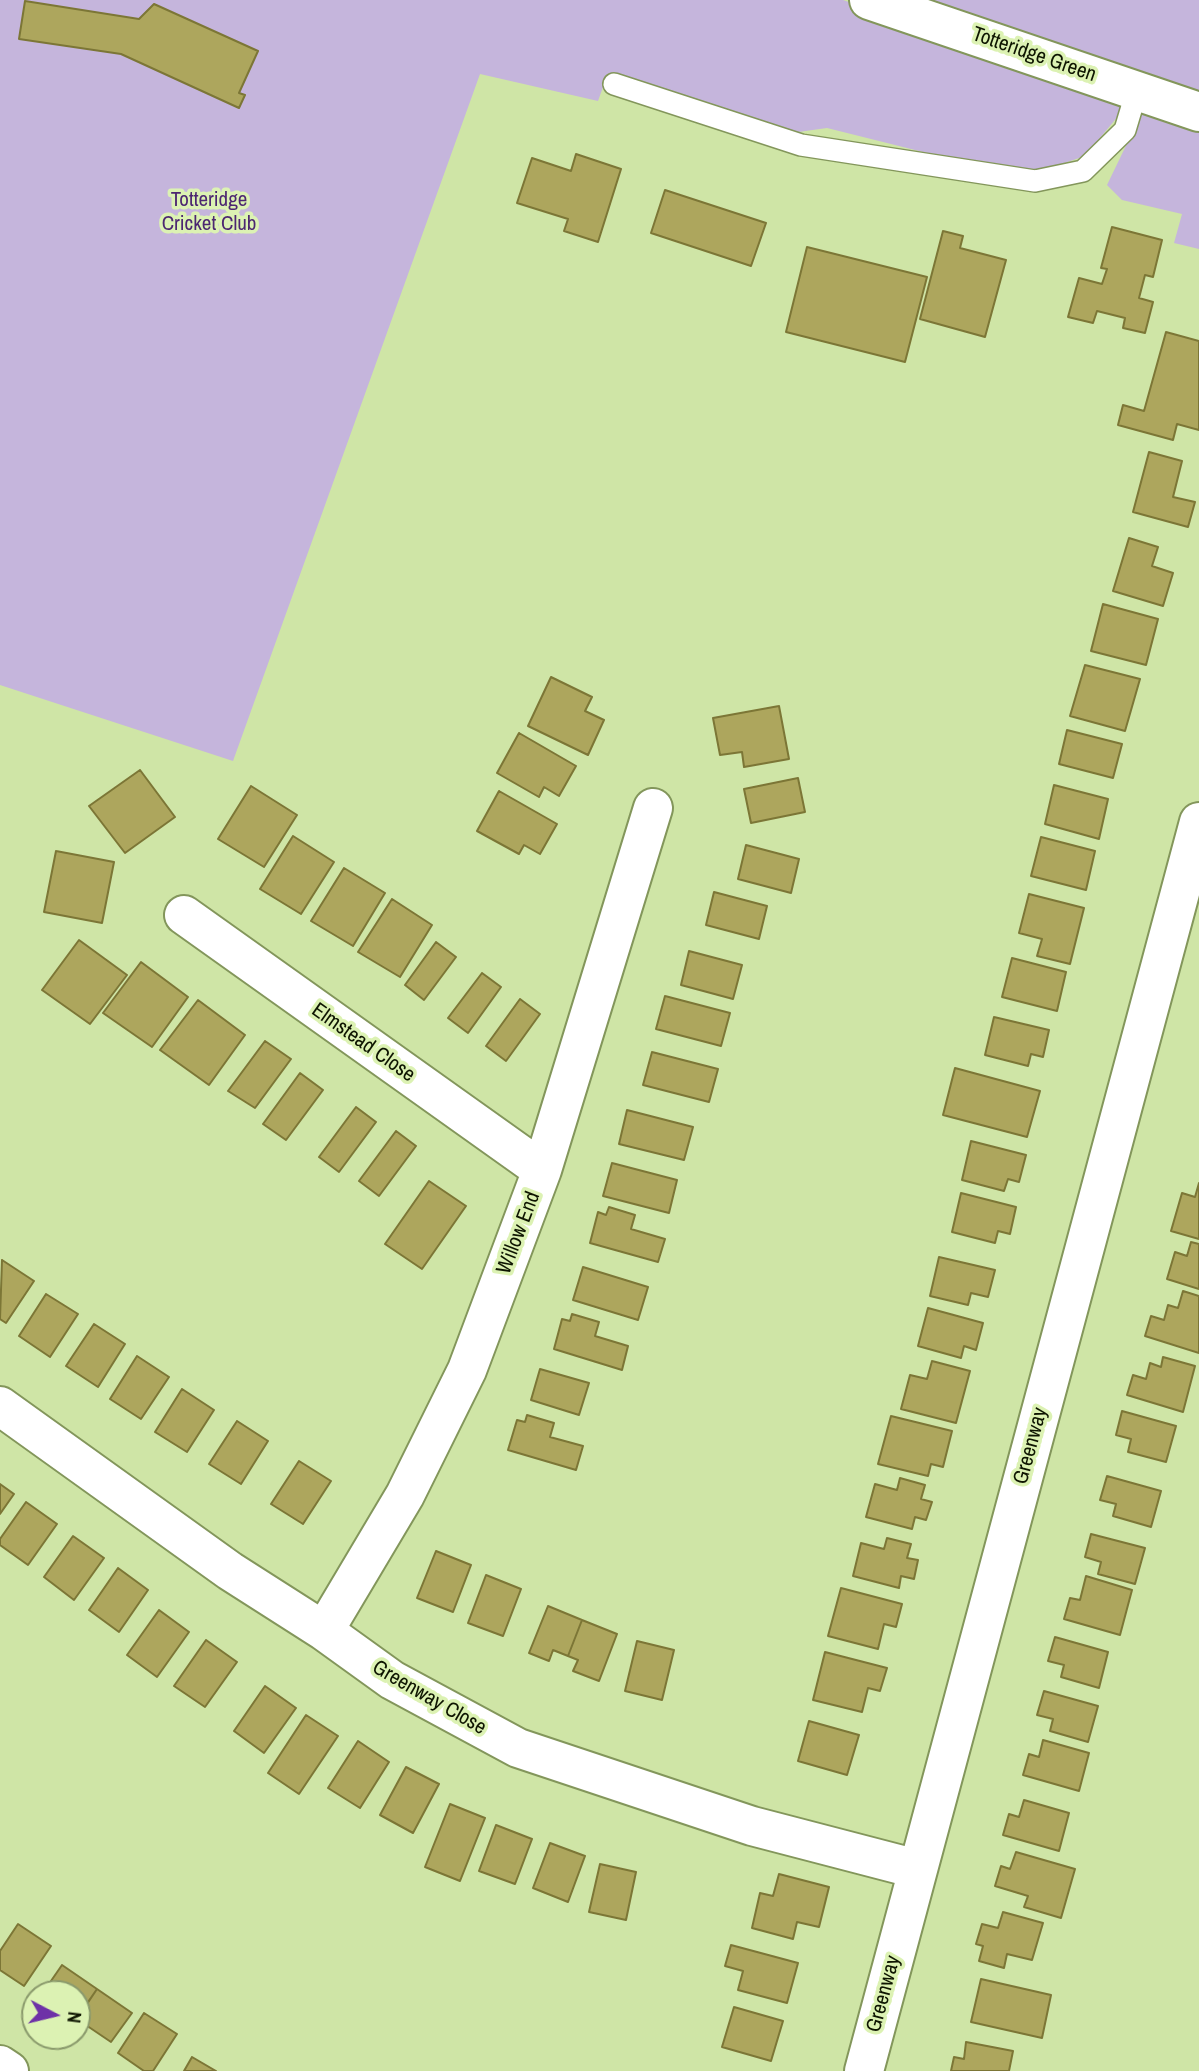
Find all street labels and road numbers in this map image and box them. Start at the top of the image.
street label: Totteridge Green [969,22,1099,88]
street label: Elmstead Close [306,998,420,1088]
street label: Willow End [492,1188,546,1278]
street label: Greenway [1009,1405,1053,1487]
street label: Greenway Close [368,1655,490,1741]
street label: Greenway [862,1953,906,2035]

